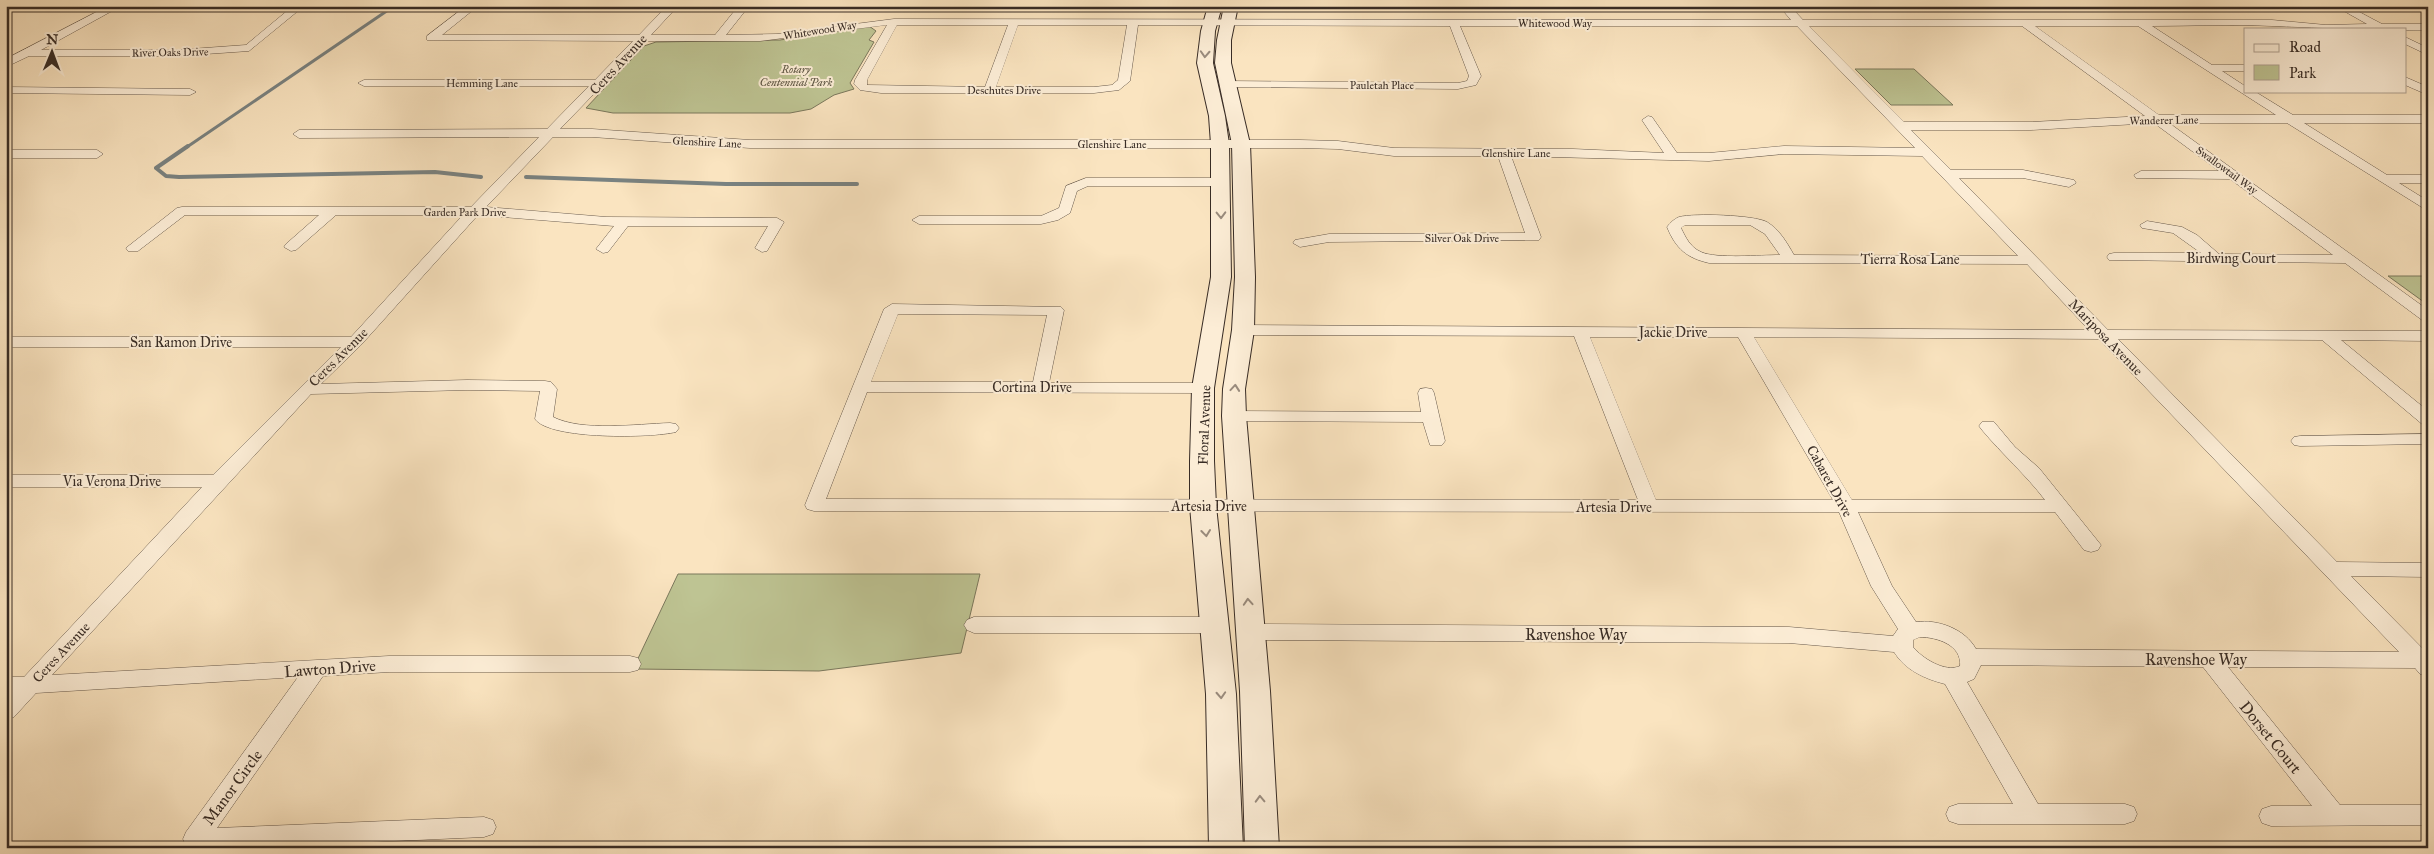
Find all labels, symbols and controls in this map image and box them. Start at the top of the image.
street label: Whitewood Way [1518,17,1593,30]
street label: Whitewood Way [783,18,858,43]
north arrow [28,28,78,78]
legend [2244,28,2406,92]
street label: Ceres Avenue [586,30,651,98]
text: N [46,31,58,48]
text: Road [2289,38,2321,56]
street label: River Oaks Drive [131,45,209,60]
one-way arrow [1200,50,1211,58]
park label: Rotary Centennial Park [760,63,832,89]
text: Park [2289,64,2316,82]
street label: Hemming Lane [446,77,519,90]
street label: Pauletah Place [1350,79,1415,92]
street label: Deschutes Drive [967,84,1041,97]
street label: Wanderer Lane [2129,113,2199,128]
street label: Glenshire Lane [672,134,742,151]
street label: Glenshire Lane [1078,138,1147,151]
street label: Swallowtail Way [2193,144,2261,198]
street label: Glenshire Lane [1482,147,1551,160]
street label: Garden Park Drive [424,206,507,219]
one-way arrow [1216,211,1226,219]
street label: Silver Oak Drive [1425,232,1500,245]
street label: Birdwing Court [2186,250,2276,267]
street label: Tierra Rosa Lane [1860,251,1960,268]
street label: Mariposa Avenue [2065,296,2146,379]
street label: Ceres Avenue [305,324,372,390]
street label: Jackie Drive [1637,324,1707,342]
street label: San Ramon Drive [130,334,232,351]
street label: Cortina Drive [992,379,1072,396]
one-way arrow [1229,383,1240,391]
street label: Floral Avenue [1195,385,1214,465]
street label: Cabaret Drive [1803,442,1856,520]
street label: Via Verona Drive [62,473,161,490]
street label: Artesia Drive [1170,498,1247,515]
street label: Artesia Drive [1575,499,1652,516]
one-way arrow [1200,529,1211,537]
one-way arrow [1243,598,1254,606]
street label: Ceres Avenue [29,618,94,686]
street label: Ravenshoe Way [1525,625,1628,644]
street label: Ravenshoe Way [2145,650,2248,669]
street label: Lawton Drive [284,656,377,681]
one-way arrow [1215,691,1226,699]
street label: Dorset Court [2236,697,2306,778]
street label: Manor Circle [199,746,266,829]
one-way arrow [1255,795,1265,802]

